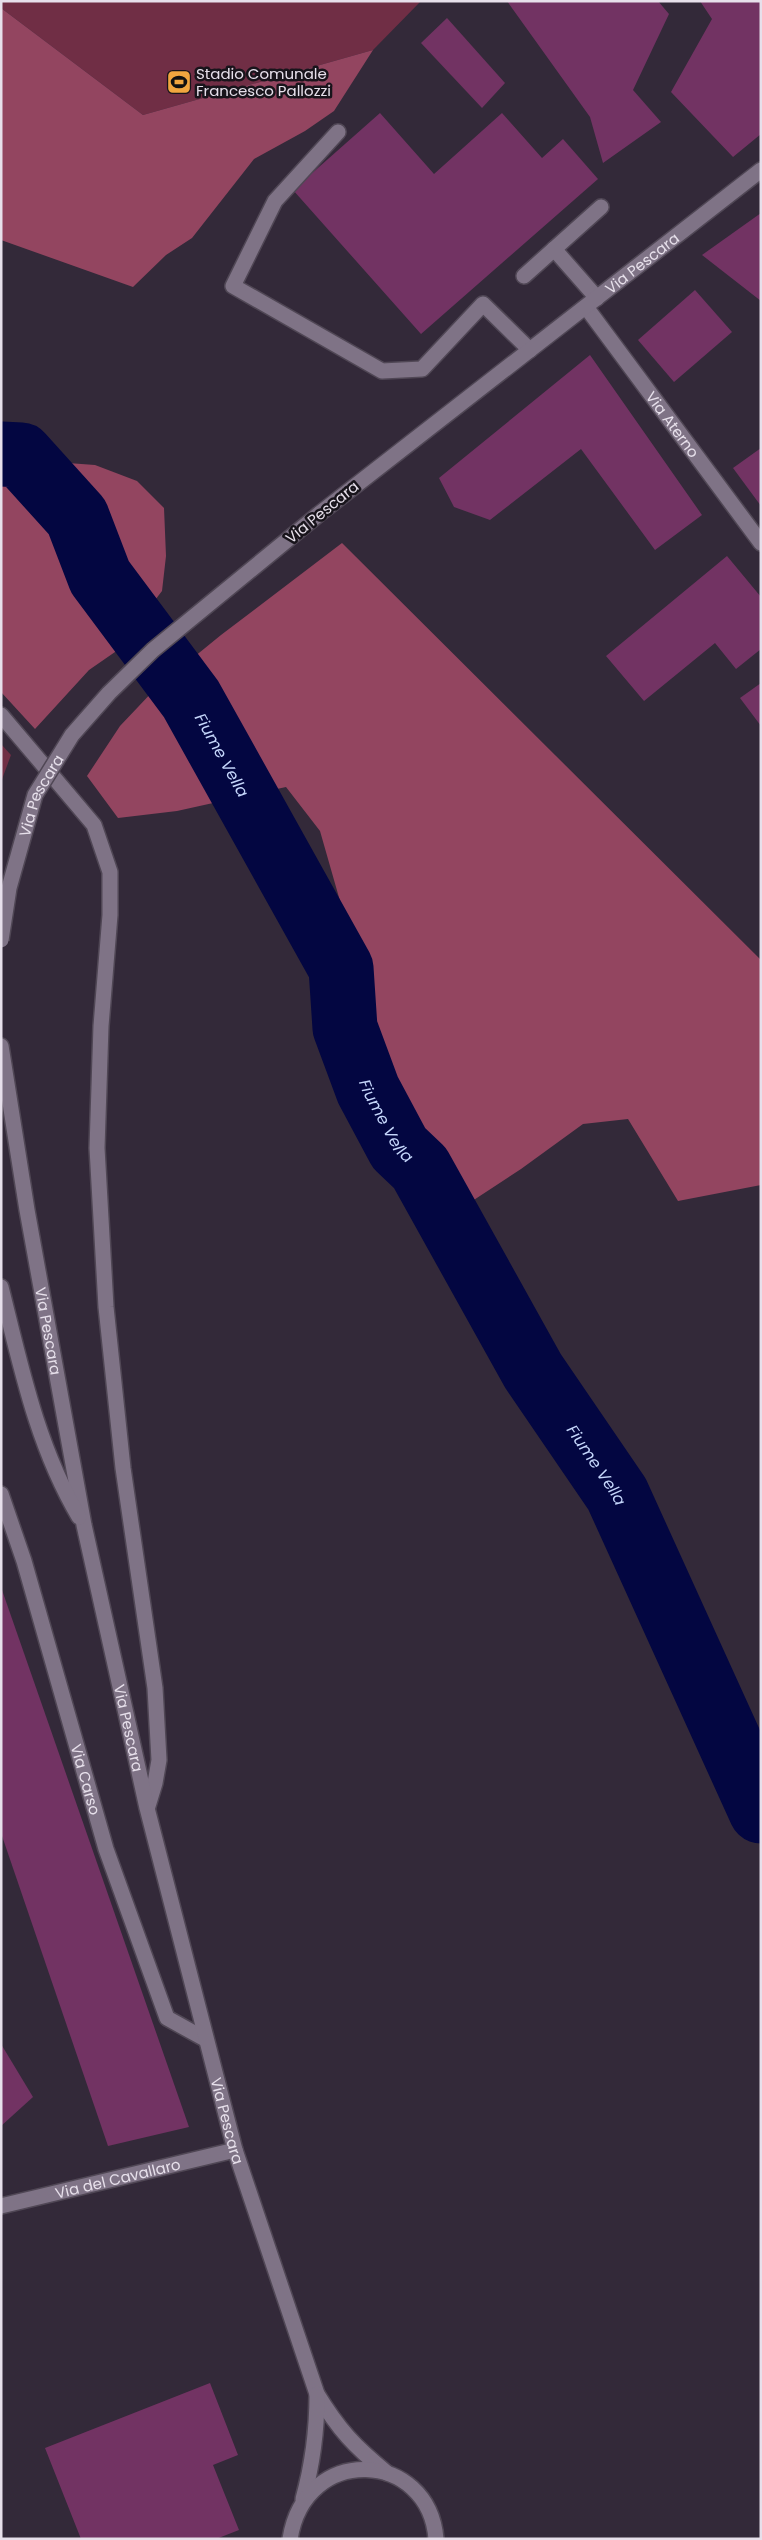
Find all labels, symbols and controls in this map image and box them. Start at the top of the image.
place label: Stadio Comunale Francesco Pallozzi [196,63,331,101]
sports icon: Stadio Comunale Francesco Pallozzi [166,69,192,95]
street label: Via Pescara [600,227,683,298]
street label: Via Aterno [641,387,705,462]
street label: Via Pescara [281,476,363,548]
water label: Fiume Vella [189,709,255,801]
street label: Via Pescara [13,750,68,839]
water label: Fiume Vella [353,1076,419,1168]
street label: Via Pescara [31,1285,67,1377]
water label: Fiume Vella [561,1420,632,1509]
street label: Via Pescara [109,1682,149,1774]
street label: Via Carso [66,1742,106,1817]
street label: Via Pescara [206,2075,249,2167]
street label: Via del Cavallaro [53,2153,183,2203]

